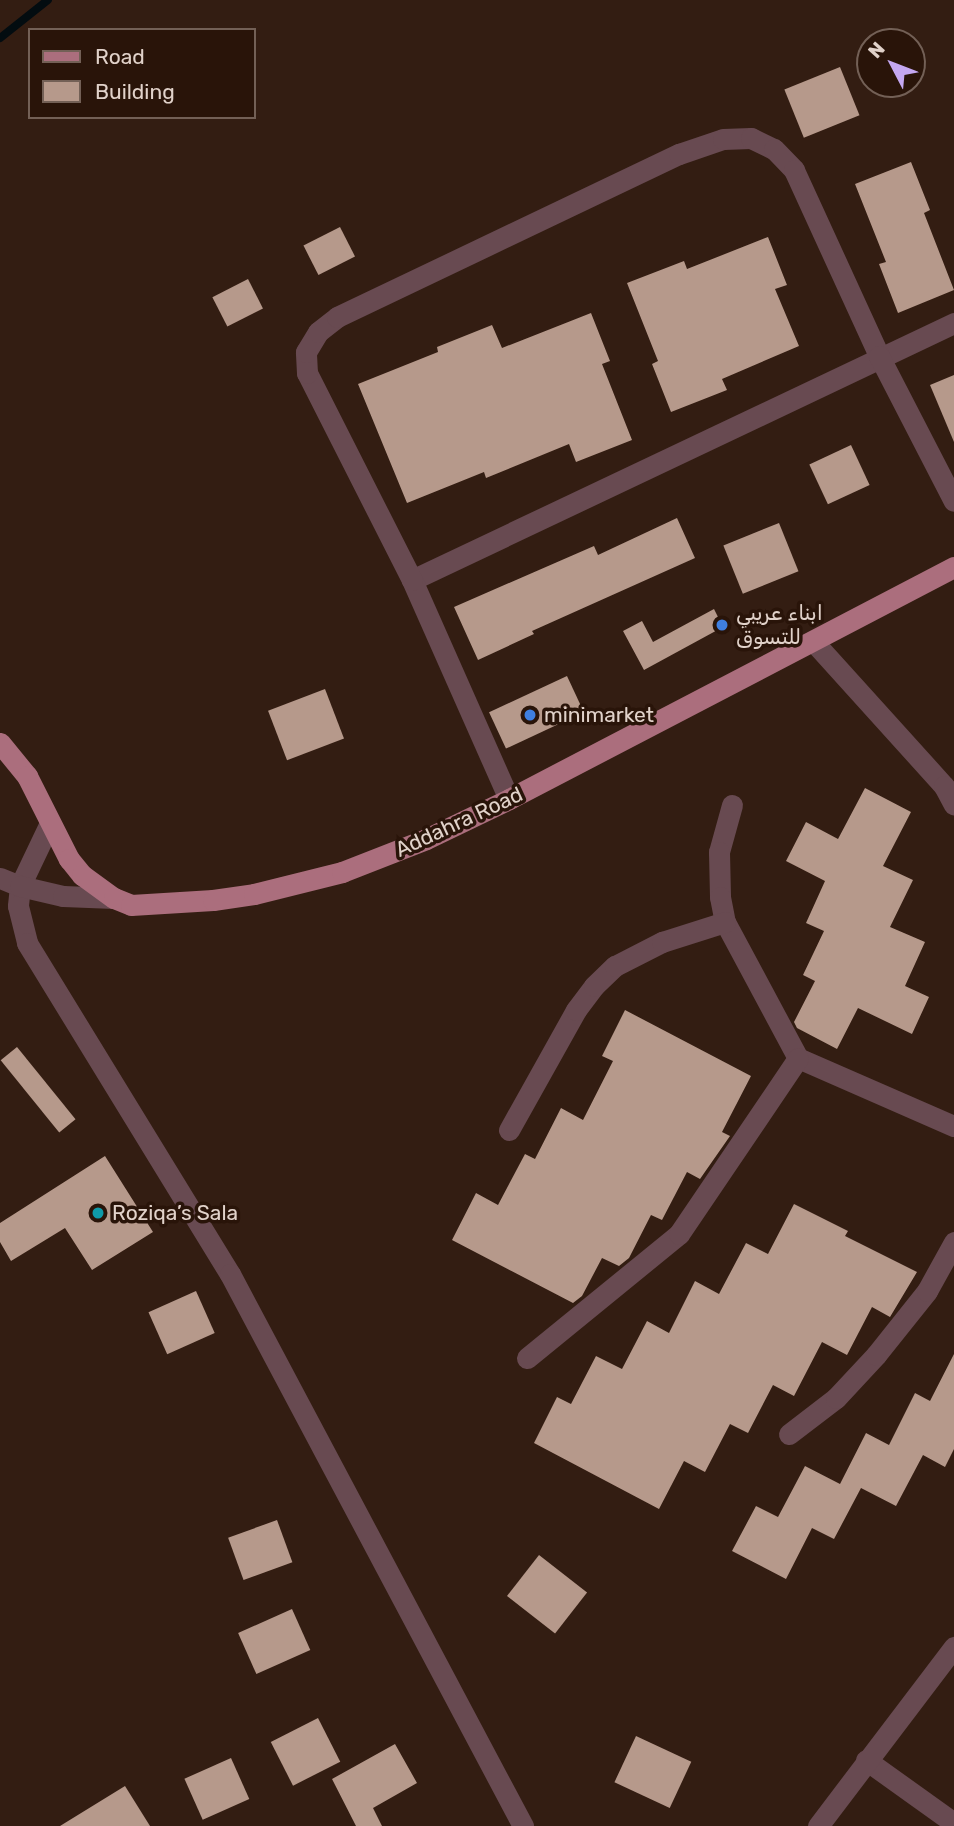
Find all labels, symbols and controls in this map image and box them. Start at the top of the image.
legend [28,28,256,119]
north arrow [856,28,926,98]
text: N [863,37,890,63]
text: Road [95,44,145,69]
text: Building [95,79,175,104]
place label: ابناء عريبي للتسوق [736,600,823,650]
marker: ابناء عريبي للتسوق [714,617,730,633]
place label: minimarket [544,702,654,728]
marker: minimarket [522,707,538,723]
street label: Addahra Road [391,781,527,863]
place label: Roziqa’s Sala [112,1200,238,1226]
marker: Roziqa’s Sala [90,1205,106,1221]

